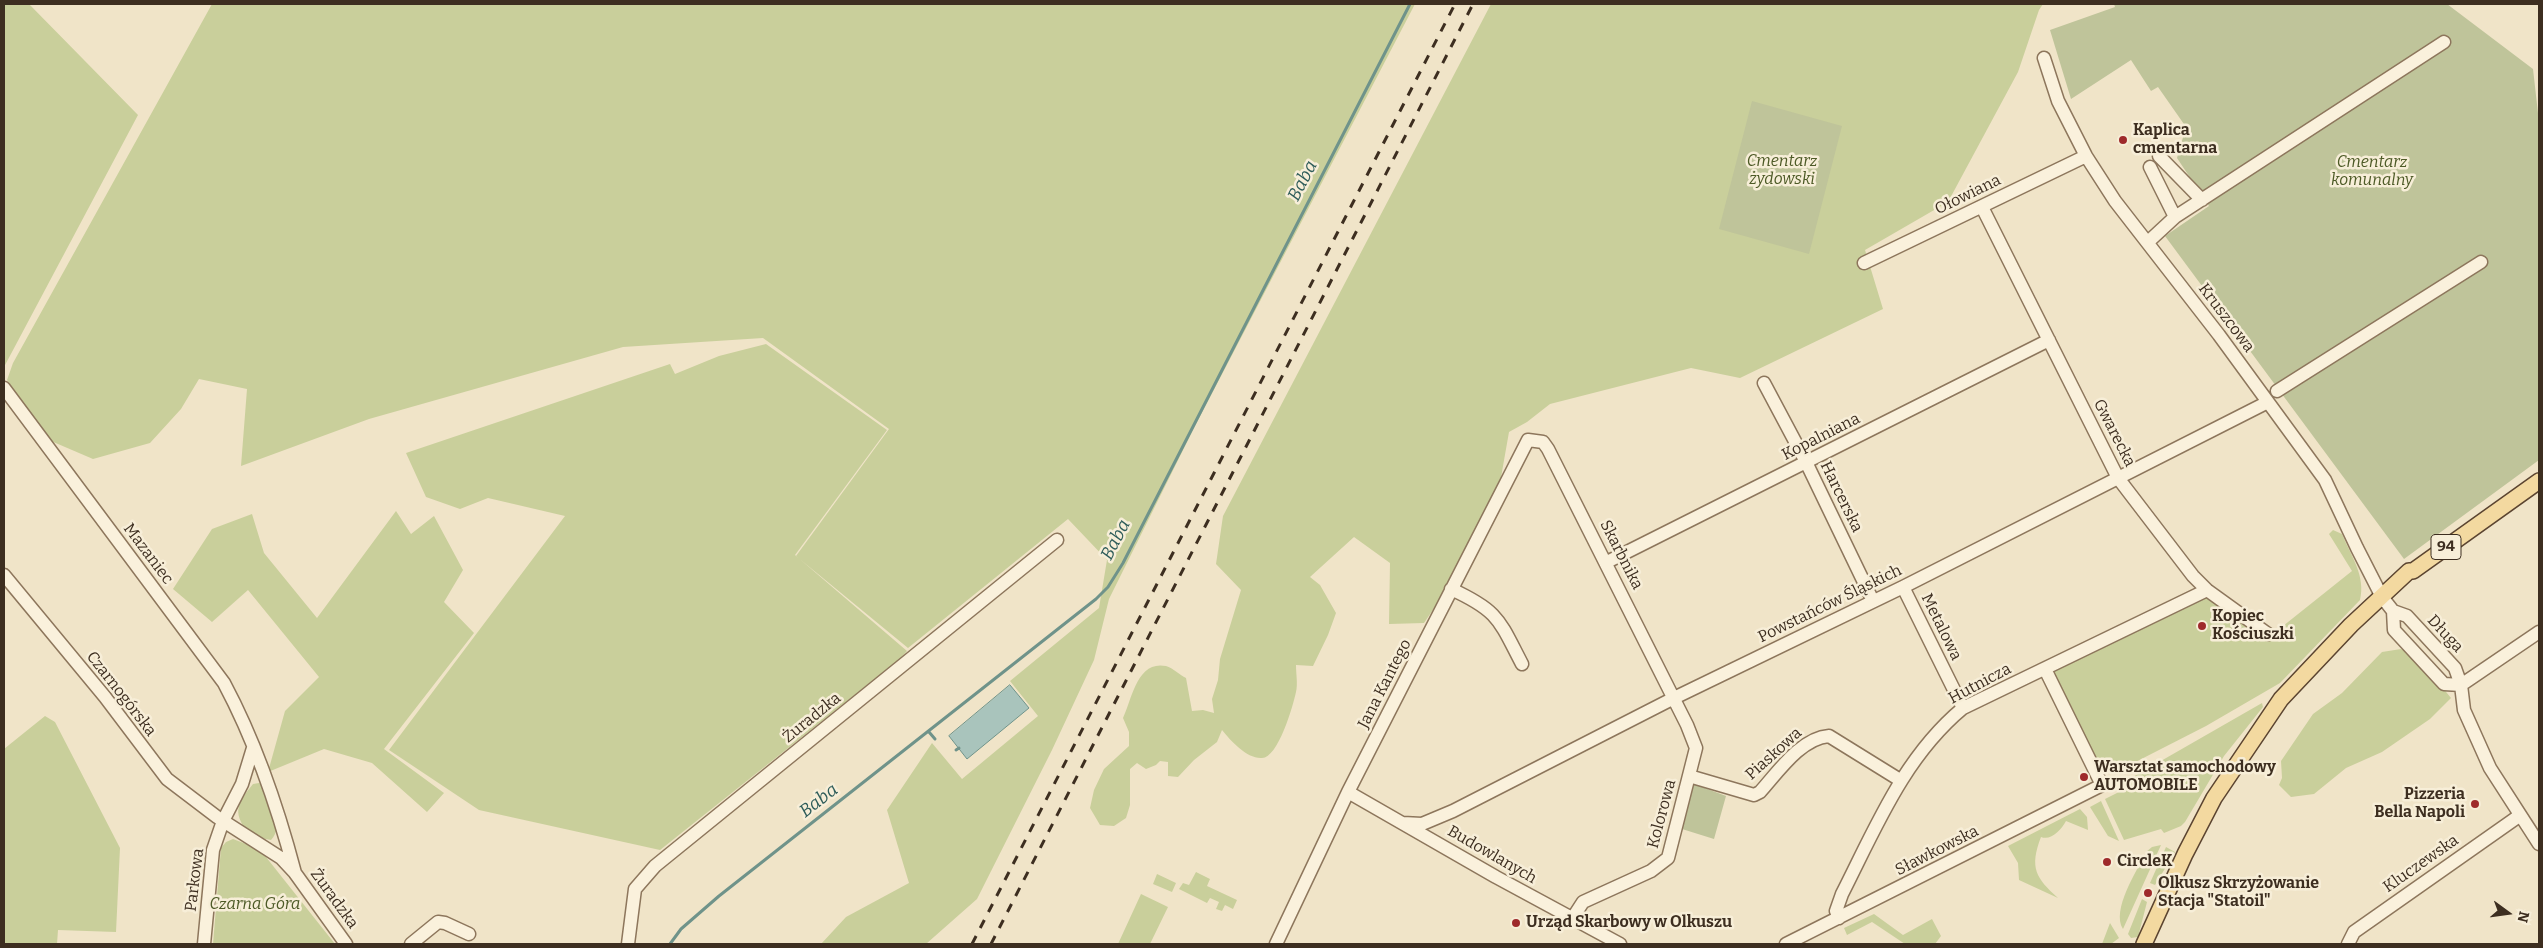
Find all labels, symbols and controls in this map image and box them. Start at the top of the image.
place label: Kaplica cmentarna [2133,121,2217,159]
marker: Kaplica cmentarna [2117,134,2129,146]
park label: Cmentarz żydowski [1747,152,1817,190]
park label: Cmentarz komunalny [2331,153,2413,191]
water label: Baba [1284,157,1322,205]
street label: Ołowiana [1932,171,2004,219]
street label: Kruszcowa [2194,280,2258,356]
street label: Gwarecka [2089,396,2139,470]
street label: Kopalniana [1779,409,1863,465]
street label: Harcerska [1816,458,1866,536]
water label: Baba [1097,516,1135,564]
street label: Skarbnika [1595,517,1647,593]
street label: Mazaniec [119,520,177,588]
road number: 94 [2431,534,2461,560]
street label: Powstańców Śląskich [1755,561,1905,647]
street label: Metalowa [1917,590,1965,664]
place label: Kopiec Kościuszki [2212,607,2294,645]
street label: Długa [2423,611,2467,657]
marker: Kopiec Kościuszki [2196,620,2208,632]
street label: Jana Kantego [1354,636,1416,732]
street label: Czarnogórska [82,648,160,740]
street label: Hutnicza [1945,660,2015,708]
street label: Żuradzka [779,689,845,747]
street label: Piaskowa [1742,724,1806,784]
place label: Warsztat samochodowy AUTOMOBILE [2094,758,2276,796]
marker: Warsztat samochodowy AUTOMOBILE [2078,771,2090,783]
street label: Kolorowa [1644,777,1680,851]
water label: Baba [796,779,842,823]
place label: Pizzeria Bella Napoli [2374,785,2465,823]
marker: Pizzeria Bella Napoli [2469,798,2481,810]
street label: Budowlanych [1444,822,1540,888]
street label: Sławkowska [1892,822,1982,880]
street label: Kluczewska [2380,831,2462,897]
street label: Parkowa [182,847,208,913]
place label: CircleK [2117,852,2173,872]
marker: CircleK [2101,856,2113,868]
street label: Żuradzka [306,865,362,933]
place label: Olkusz Skrzyżowanie Stacja "Statoil" [2158,874,2319,912]
marker: Olkusz Skrzyżowanie Stacja "Statoil" [2142,887,2154,899]
north arrow [2483,888,2533,938]
park label: Czarna Góra [210,895,300,915]
text: N [2513,909,2533,924]
place label: Urząd Skarbowy w Olkuszu [1526,913,1732,933]
marker: Urząd Skarbowy w Olkuszu [1510,917,1522,929]

